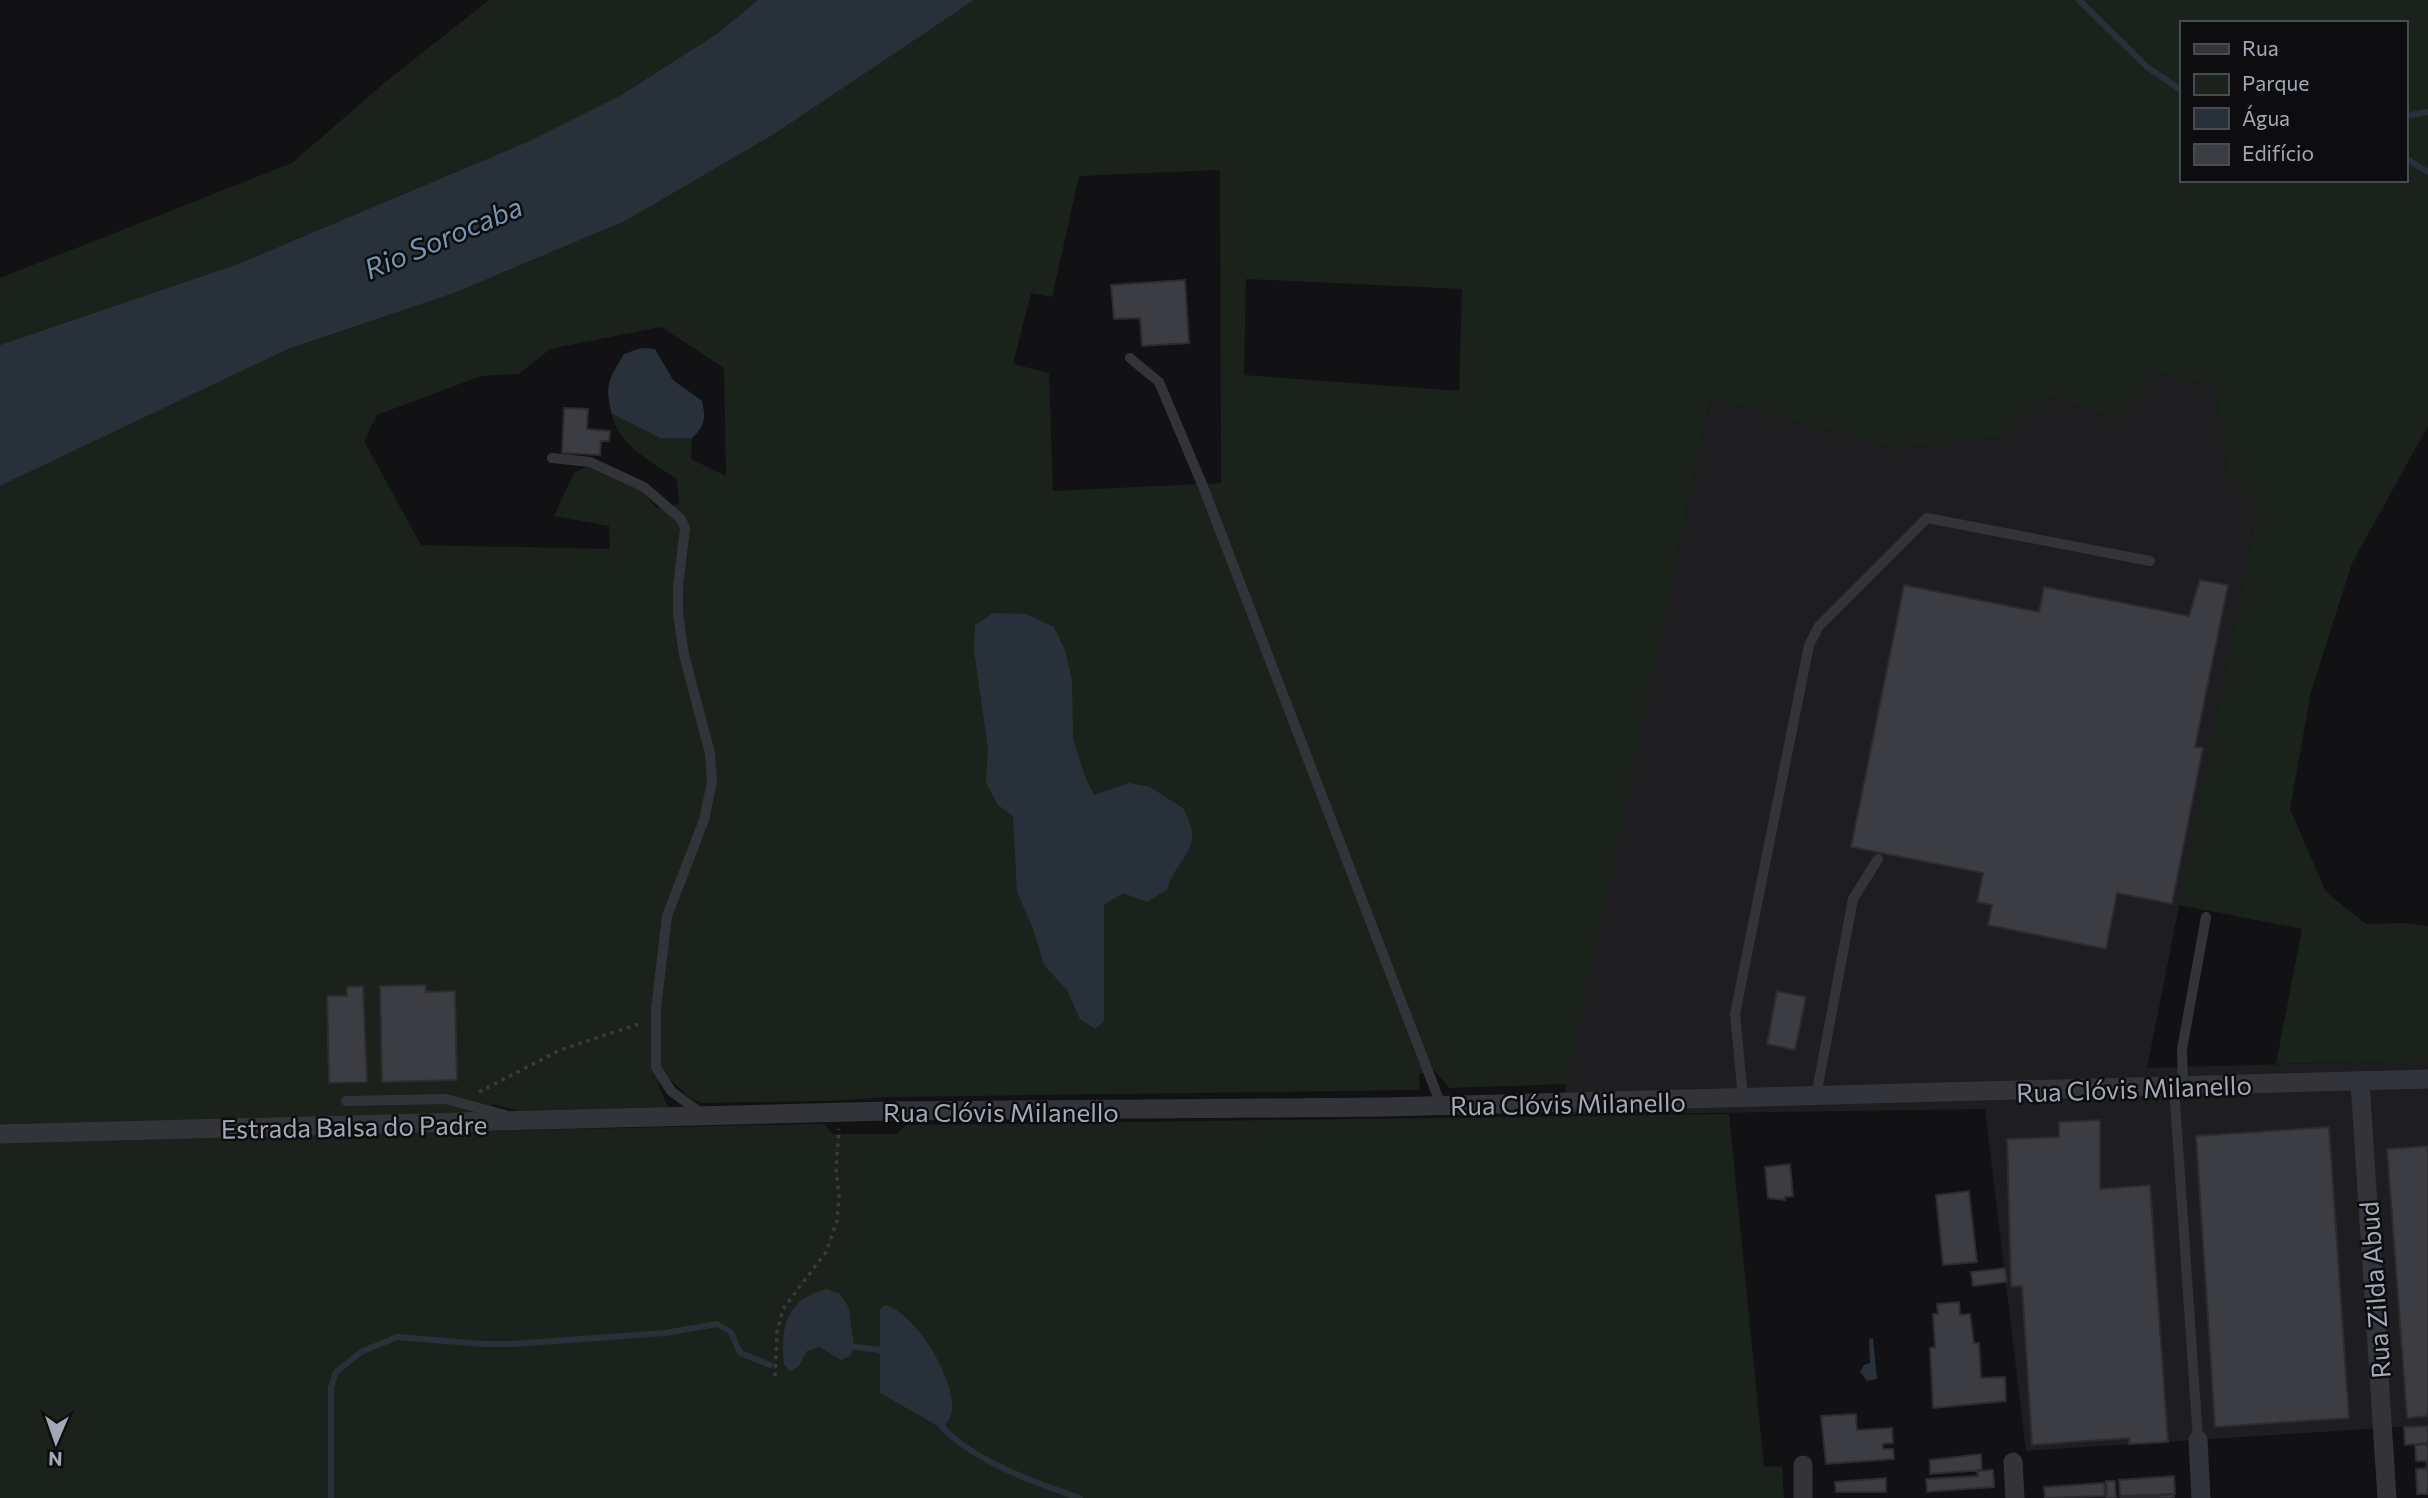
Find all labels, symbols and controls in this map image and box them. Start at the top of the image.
legend [2180,21,2407,182]
text: Rua [2242,35,2279,60]
text: Parque [2242,70,2309,95]
text: Água [2242,105,2290,130]
text: Edifício [2242,140,2314,165]
water label: Rio Sorocaba [359,188,527,286]
street label: Rua Clóvis Milanello [2016,1068,2252,1108]
street label: Rua Clóvis Milanello [1450,1085,1686,1121]
street label: Rua Clóvis Milanello [883,1096,1119,1127]
street label: Estrada Balsa do Padre [220,1108,488,1144]
street label: Rua Zilda Abud [2352,1200,2396,1380]
north arrow [21,1407,91,1477]
text: N [48,1448,63,1471]

